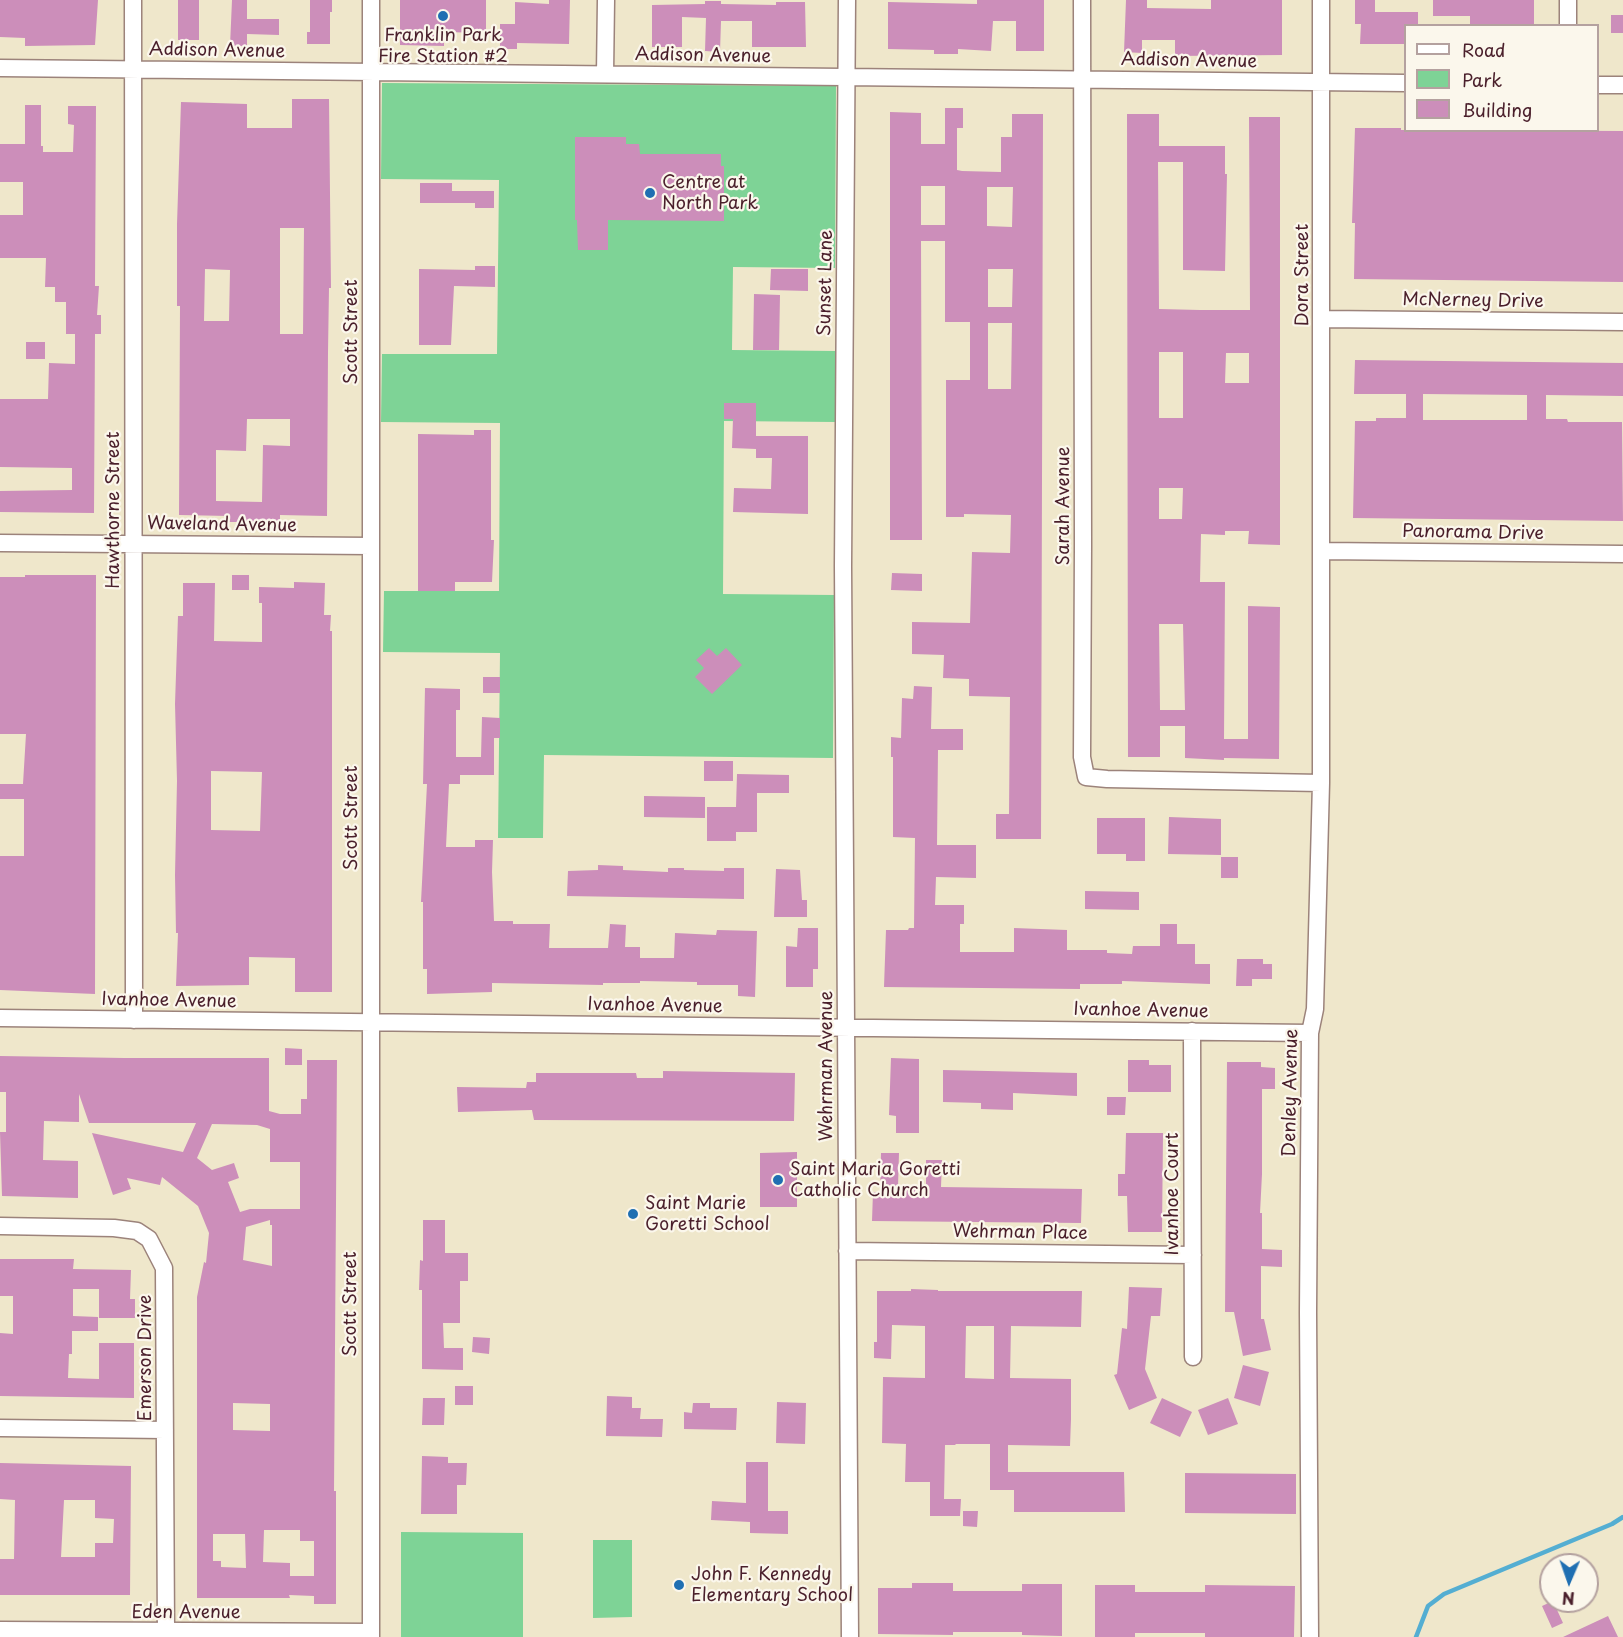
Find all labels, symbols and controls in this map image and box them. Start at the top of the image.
marker: Franklin Park Fire Station #2 [436,9,450,23]
legend [1404,24,1599,132]
place label: Franklin Park Fire Station #2 [378,25,508,68]
text: Road [1462,36,1506,63]
street label: Addison Avenue [149,39,285,63]
street label: Addison Avenue [635,44,771,68]
street label: Addison Avenue [1121,49,1257,73]
text: Park [1462,66,1502,93]
text: Building [1462,96,1532,123]
place label: Centre at North Park [662,172,758,214]
marker: Centre at North Park [643,186,657,200]
street label: Dora Street [1292,224,1314,326]
street label: Sunset Lane [814,230,838,336]
street label: Scott Street [341,279,363,385]
street label: McNerney Drive [1402,289,1544,313]
street label: Hawthorne Street [103,431,125,589]
street label: Sarah Avenue [1053,447,1075,565]
street label: Waveland Avenue [147,513,297,537]
street label: Panorama Drive [1402,521,1544,545]
street label: Scott Street [341,765,363,871]
street label: Ivanhoe Avenue [101,989,237,1013]
street label: Wehrman Avenue [816,991,838,1141]
street label: Ivanhoe Avenue [587,994,723,1018]
street label: Ivanhoe Avenue [1073,999,1209,1023]
street label: Denley Avenue [1279,1029,1303,1157]
street label: Ivanhoe Court [1162,1133,1184,1255]
place label: Saint Maria Goretti Catholic Church [790,1159,961,1202]
marker: Saint Maria Goretti Catholic Church [771,1173,785,1187]
place label: Saint Marie Goretti School [645,1193,770,1236]
marker: Saint Marie Goretti School [626,1207,640,1221]
street label: Wehrman Place [952,1221,1088,1245]
street label: Scott Street [340,1251,362,1357]
street label: Emerson Drive [135,1295,157,1421]
north arrow [1539,1553,1599,1613]
place label: John F. Kennedy Elementary School [691,1564,853,1606]
marker: John F. Kennedy Elementary School [672,1578,686,1592]
text: N [1562,1587,1575,1611]
street label: Eden Avenue [131,1602,241,1624]

